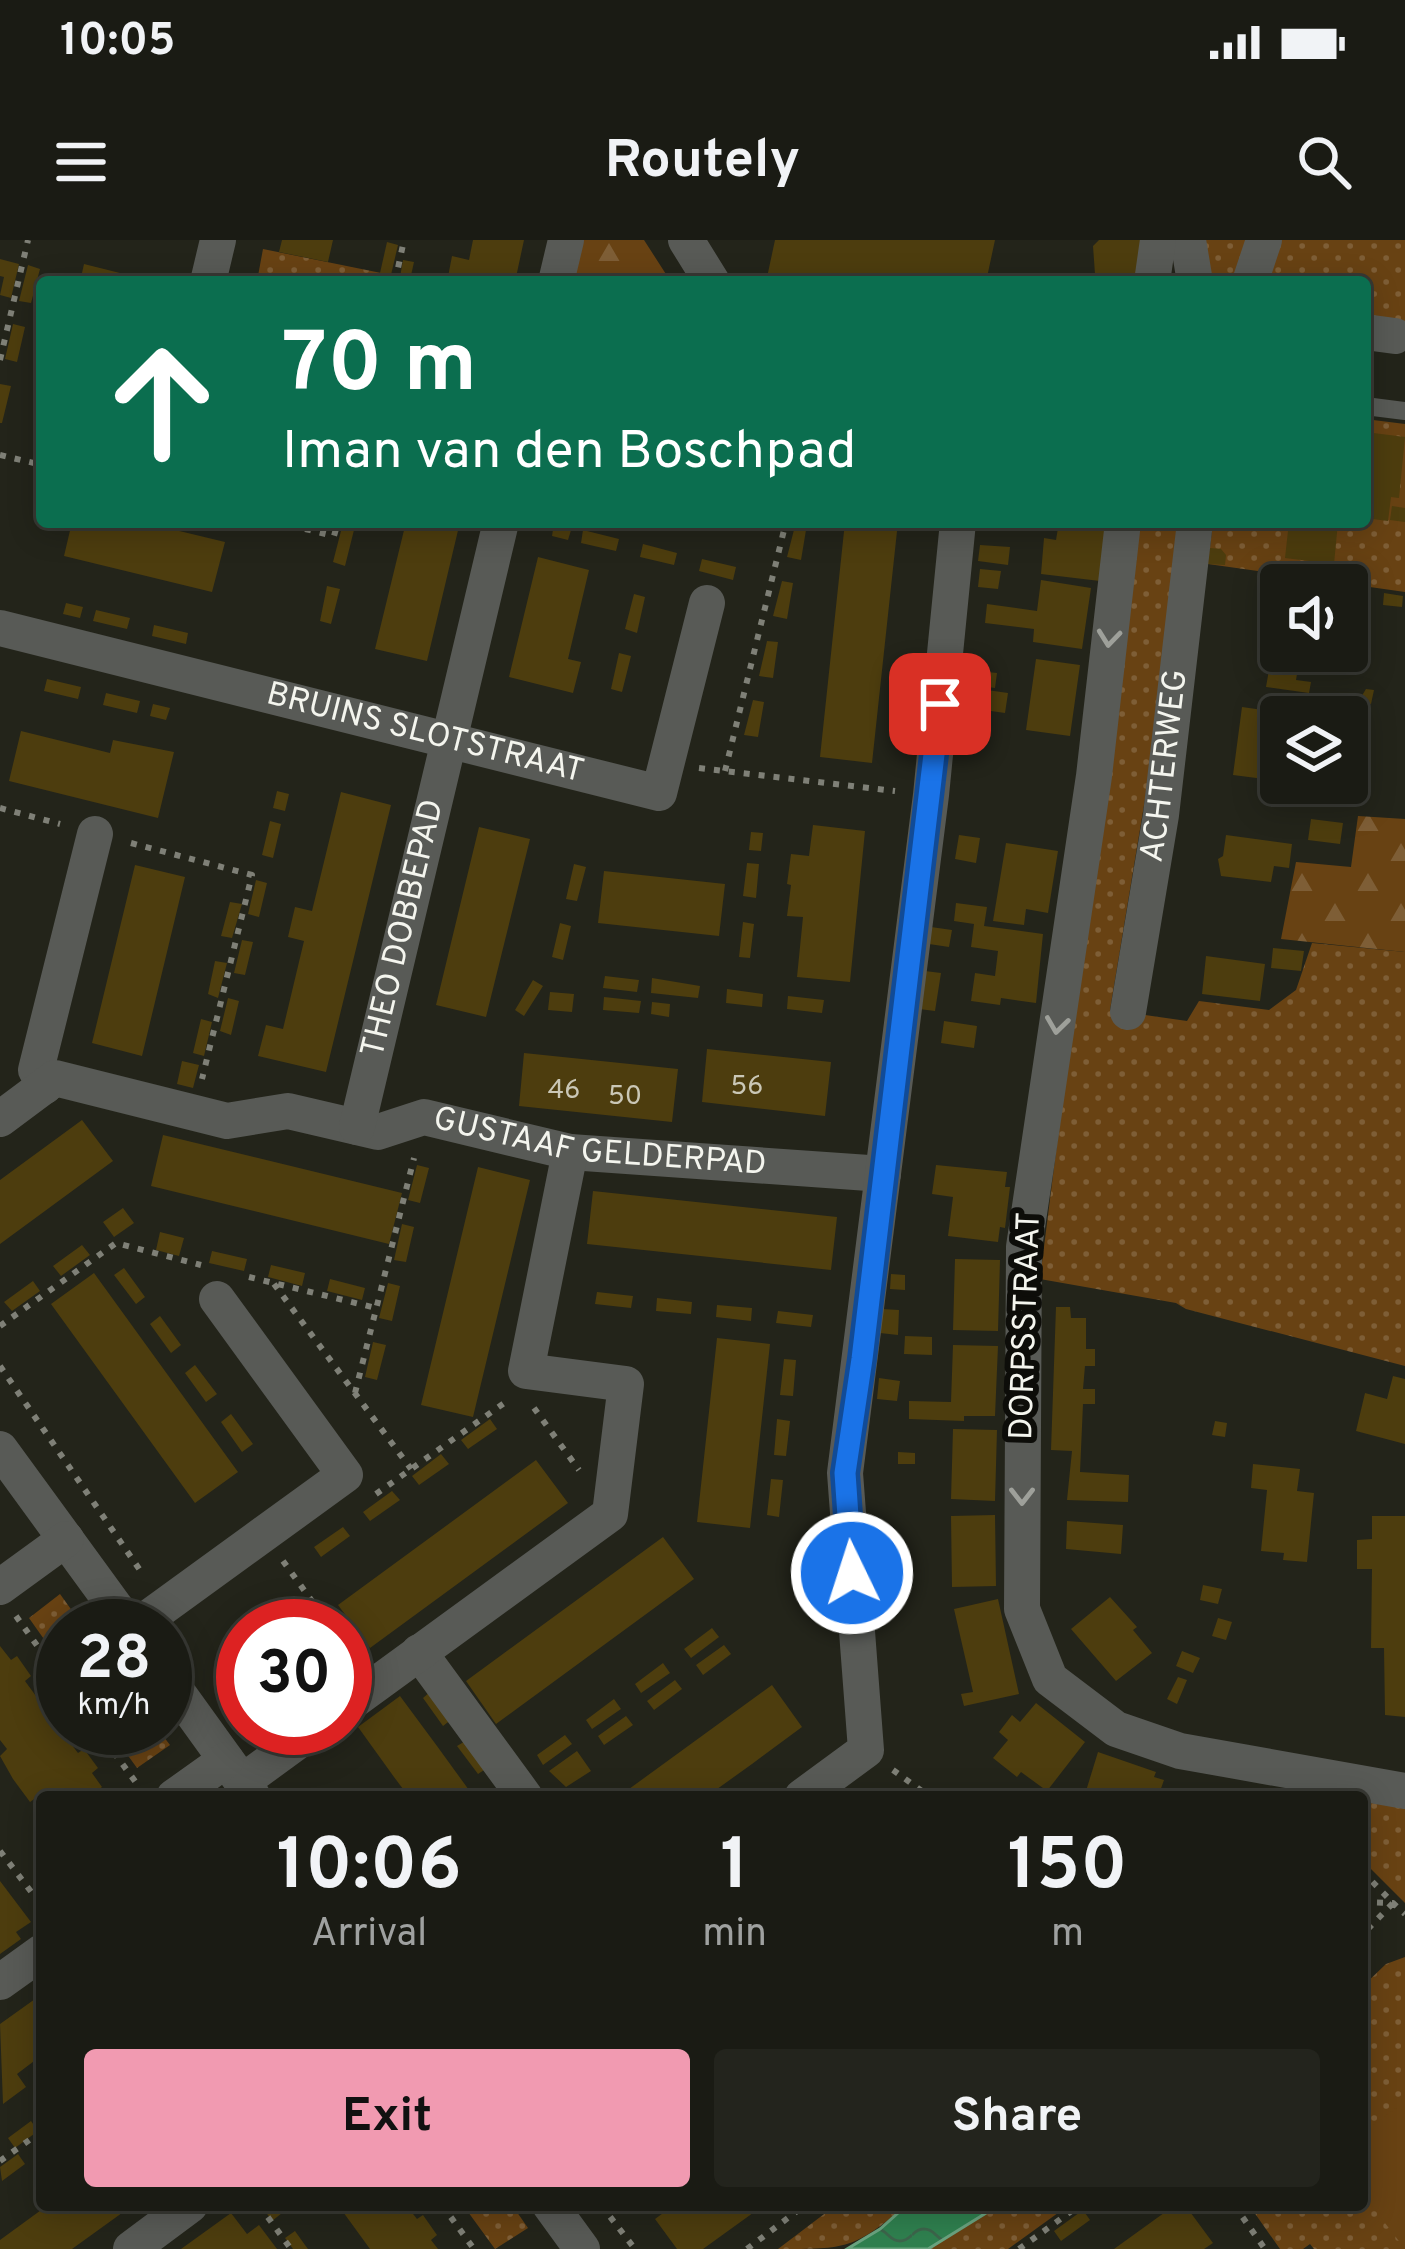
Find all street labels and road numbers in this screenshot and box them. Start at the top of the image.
street label: ACHTERWEG [1132,667,1199,866]
street label: BRUINS SLOTSTRAAT [262,674,588,794]
street label: THEO DOBBEPAD [353,795,455,1062]
street label: GUSTAAF GELDERPAD [429,1099,768,1187]
street label: DORPSSTRAAT [1002,1211,1052,1441]

